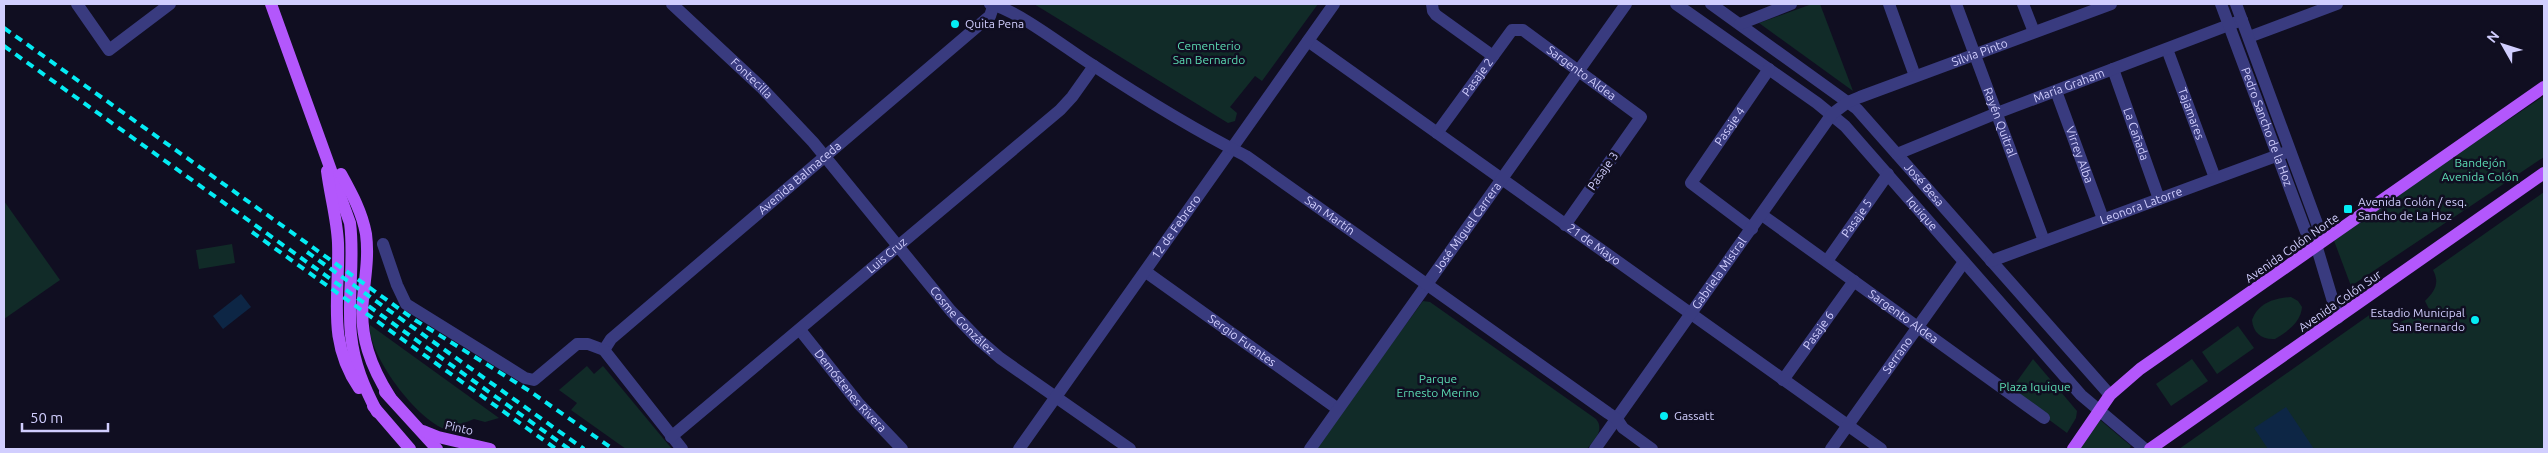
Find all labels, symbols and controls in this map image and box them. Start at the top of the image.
place label: Quita Pena [965,17,1024,30]
marker: Quita Pena [949,18,961,30]
north arrow [2478,20,2528,70]
text: N [2483,28,2502,46]
street label: Silvia Pinto [1950,36,2009,68]
park label: Cementerio San Bernardo [1173,39,1245,66]
street label: Sargento Aldea [1545,43,1619,102]
street label: Fontecilla [728,55,775,101]
street label: Pasaje 2 [1459,55,1495,98]
street label: Pedro Sancho de la Hoz [2239,65,2295,188]
street label: María Graham [2031,66,2106,105]
street label: Rayén Quitral [1981,85,2019,159]
street label: Tajamares [2176,86,2207,141]
street label: Pasaje 4 [1712,104,1747,148]
street label: La Cañada [2121,106,2152,162]
street label: Virrey Alba [2064,125,2096,185]
street label: Avenida Balmaceda [755,139,843,217]
street label: Pasaje 3 [1585,149,1620,192]
park label: Bandejón Avenida Colón [2441,156,2519,183]
street label: José Besa [1902,160,1947,209]
street label: José Miguel Carrera [1431,179,1503,274]
street label: Leonora Latorre [2098,184,2184,226]
street label: 12 de Febrero [1149,192,1203,261]
street label: San Martín [1303,193,1357,237]
street label: Iquique [1904,194,1940,233]
place label: Avenida Colón / esq. Sancho de La Hoz [2358,195,2467,222]
street label: Pasaje 5 [1839,197,1874,240]
marker: Avenida Colón / esq. Sancho de La Hoz [2342,203,2354,215]
street label: Avenida Colón Norte [2242,210,2341,285]
street label: 21 de Mayo [1565,221,1623,267]
street label: Luis Cruz [864,234,910,276]
street label: Gabriela Mistral [1689,235,1748,311]
street label: Avenida Colón Sur [2296,267,2384,334]
street label: Cosme González [928,284,998,357]
street label: Sargento Aldea [1866,287,1941,346]
place label: Estadio Municipal San Bernardo [2371,306,2465,333]
street label: Pasaje 6 [1800,308,1836,352]
street label: Sergio Fuentes [1206,312,1279,369]
marker: Estadio Municipal San Bernardo [2469,314,2481,326]
street label: Serrano [1880,334,1915,376]
street label: Demóstenes Rivera [812,347,889,434]
park label: Parque Ernesto Merino [1397,372,1479,399]
park label: Plaza Iquique [1999,380,2071,393]
scale bar [22,400,109,432]
text: 50 m [30,409,63,426]
place label: Gassatt [1674,409,1714,422]
marker: Gassatt [1658,410,1670,422]
street label: Pinto [444,418,475,437]

